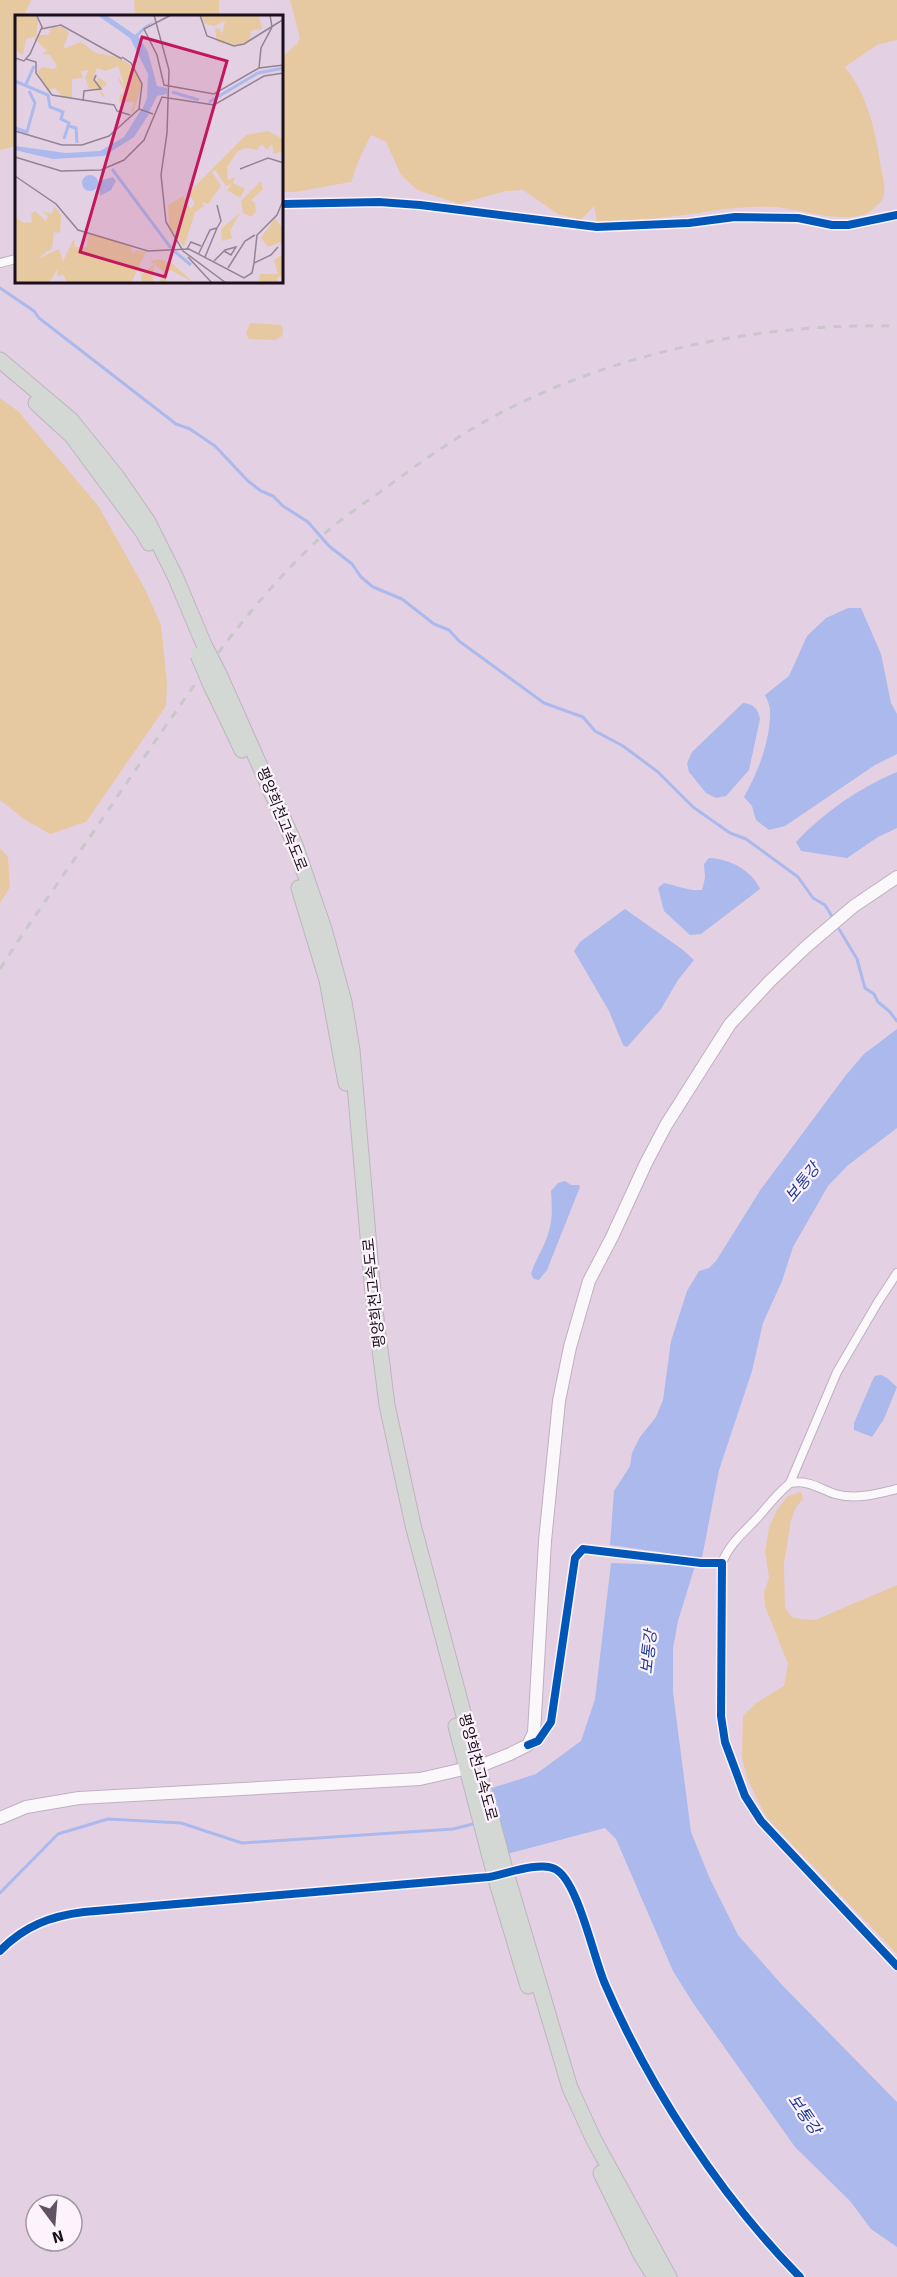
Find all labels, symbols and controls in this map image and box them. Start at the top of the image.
inset map [15,15,284,284]
street label: 평양희천고속도로 [253,764,311,874]
water label: 보통강 [781,1157,826,1206]
street label: 평양희천고속도로 [359,1237,389,1349]
water label: 보통강 [637,1627,661,1675]
street label: 평양희천고속도로 [455,1711,501,1823]
water label: 보통강 [783,2091,826,2140]
north arrow [24,2193,84,2253]
text: N [50,2225,66,2248]

